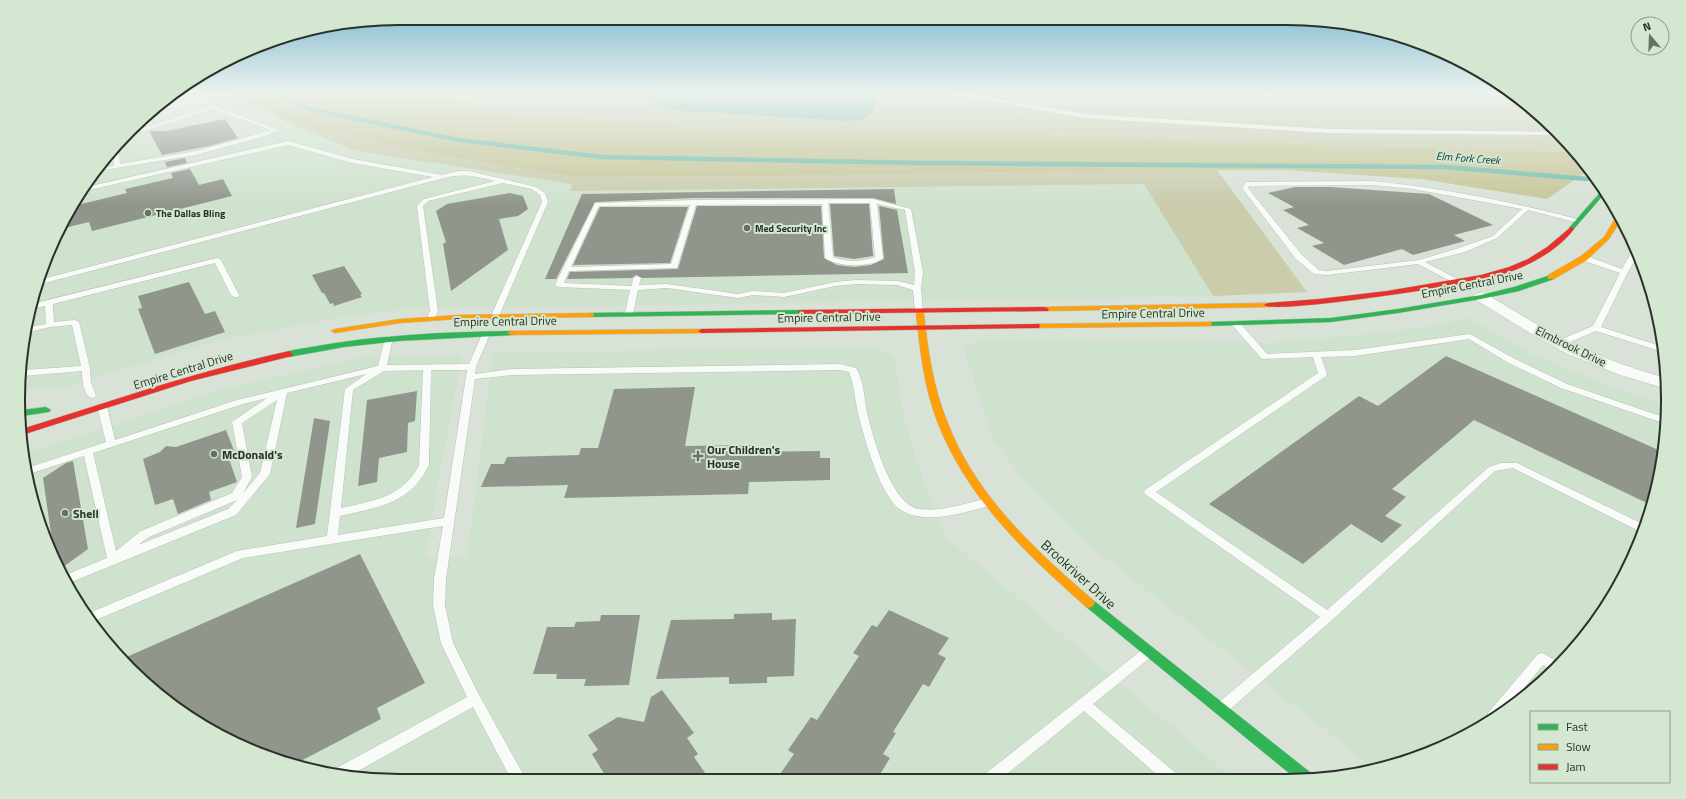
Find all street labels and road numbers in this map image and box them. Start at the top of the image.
street label: Empire Central Drive [1420,265,1524,303]
street label: Empire Central Drive [1101,303,1205,323]
street label: Empire Central Drive [777,307,881,327]
street label: Empire Central Drive [453,311,557,331]
street label: Elmbrook Drive [1532,321,1610,371]
street label: Empire Central Drive [131,346,235,394]
street label: Brookriver Drive [1037,534,1121,614]

